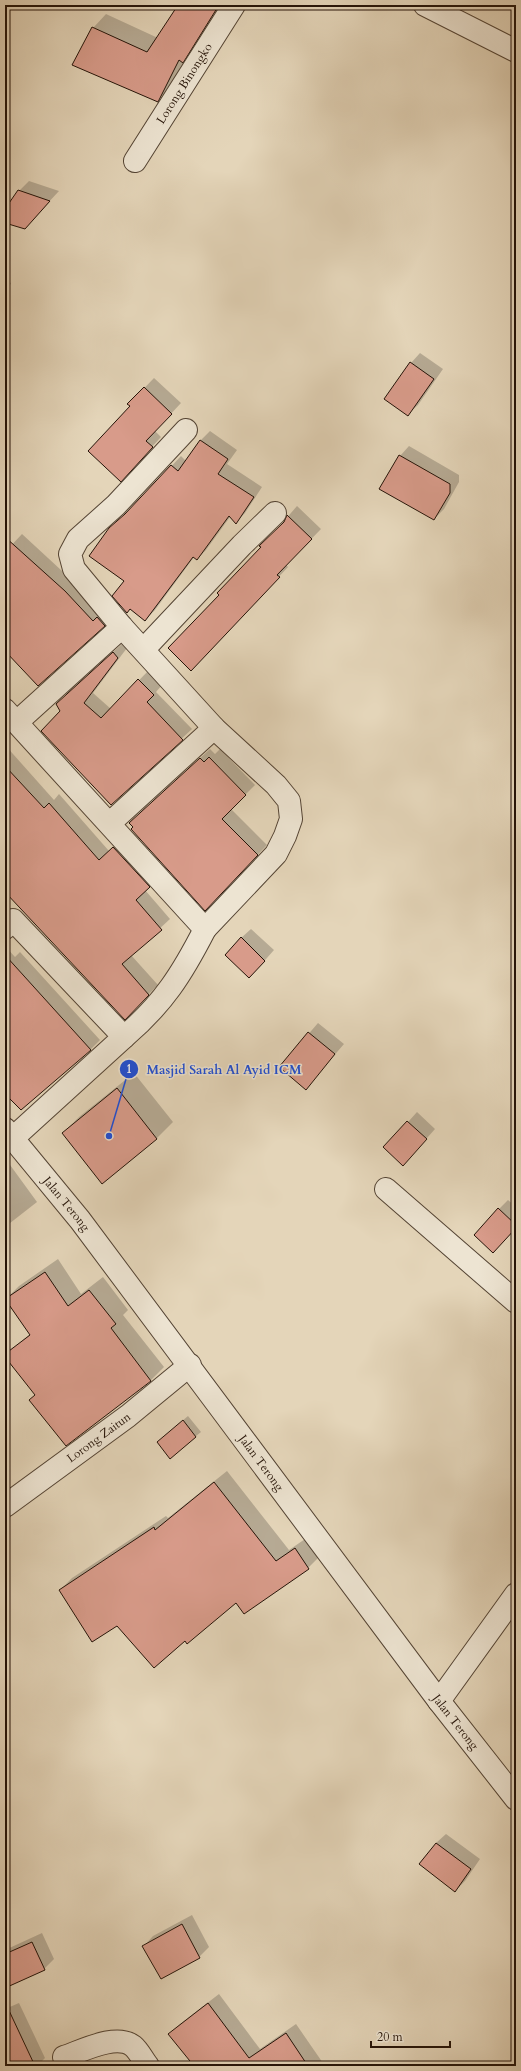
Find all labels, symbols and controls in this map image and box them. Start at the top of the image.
street label: Lorong Binongko [153,39,216,127]
callout: Masjid Sarah Al Ayid ICM [119,1057,310,1082]
text: 1 [126,1061,132,1077]
text: Masjid Sarah Al Ayid ICM [146,1061,302,1079]
street label: Jalan Terong [38,1172,94,1235]
street label: Lorong Zaitun [63,1409,134,1466]
street label: Jalan Terong [234,1430,288,1494]
street label: Jalan Terong [428,1690,483,1753]
scale bar [371,2023,450,2049]
text: 20 m [377,2029,404,2045]

